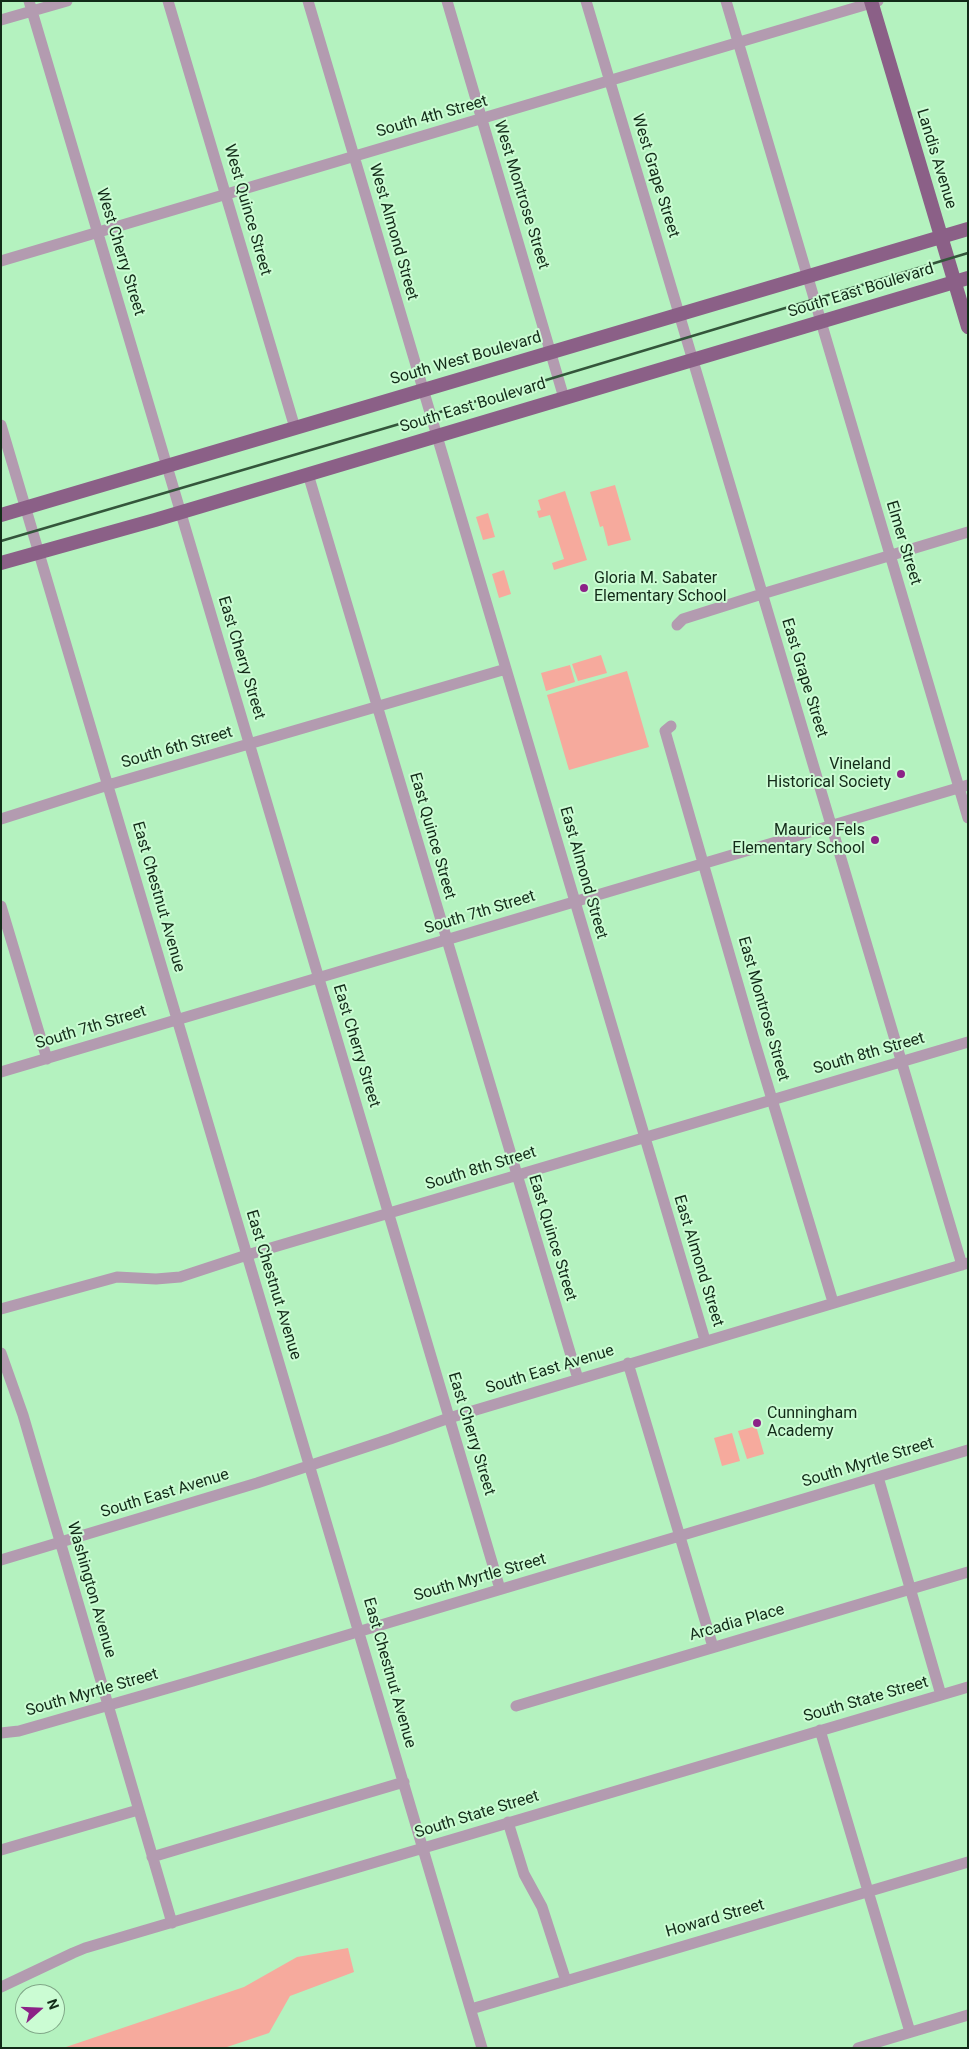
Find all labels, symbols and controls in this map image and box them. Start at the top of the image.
street label: South 4th Street [374,92,490,142]
street label: Landis Avenue [912,107,960,211]
street label: West Grape Street [627,112,683,240]
street label: West Montrose Street [489,118,553,272]
street label: West Quince Street [219,142,275,278]
street label: West Almond Street [364,161,422,303]
street label: West Cherry Street [91,186,149,318]
street label: South East Boulevard [786,260,936,322]
street label: South West Boulevard [388,328,544,390]
street label: South East Boulevard [398,375,548,437]
street label: Elmer Street [881,499,925,587]
place label: Gloria M. Sabater Elementary School [594,569,727,607]
marker: Gloria M. Sabater Elementary School [578,582,590,594]
street label: East Cherry Street [213,594,269,722]
street label: East Grape Street [777,616,831,740]
street label: South 6th Street [119,723,235,773]
place label: Vineland Historical Society [767,755,891,793]
marker: Vineland Historical Society [895,768,907,780]
street label: East Quince Street [405,770,459,902]
street label: East Almond Street [555,805,611,941]
street label: East Chestnut Avenue [127,820,189,974]
place label: Maurice Fels Elementary School [732,821,865,859]
marker: Maurice Fels Elementary School [869,834,881,846]
street label: South 7th Street [422,887,538,939]
street label: East Montrose Street [733,934,793,1084]
street label: East Cherry Street [328,982,384,1110]
street label: South 7th Street [33,1002,149,1054]
street label: South 8th Street [811,1029,927,1079]
street label: South 8th Street [423,1143,539,1195]
street label: East Quince Street [524,1173,580,1303]
street label: East Almond Street [669,1193,727,1329]
street label: East Chestnut Avenue [241,1208,305,1362]
street label: South East Avenue [484,1341,616,1399]
street label: East Cherry Street [443,1370,499,1498]
place label: Cunningham Academy [767,1404,857,1442]
marker: Cunningham Academy [751,1417,763,1429]
street label: South Myrtle Street [800,1434,936,1492]
street label: South East Avenue [99,1465,231,1523]
street label: Washington Avenue [62,1520,120,1660]
street label: South Myrtle Street [412,1550,548,1606]
street label: East Chestnut Avenue [358,1596,420,1750]
street label: Arcadia Place [687,1600,787,1646]
street label: South Myrtle Street [24,1665,160,1721]
street label: South State Street [801,1673,931,1727]
street label: South State Street [413,1787,541,1843]
street label: Howard Street [663,1896,767,1942]
north arrow [15,1984,65,2034]
text: N [44,1997,62,2012]

